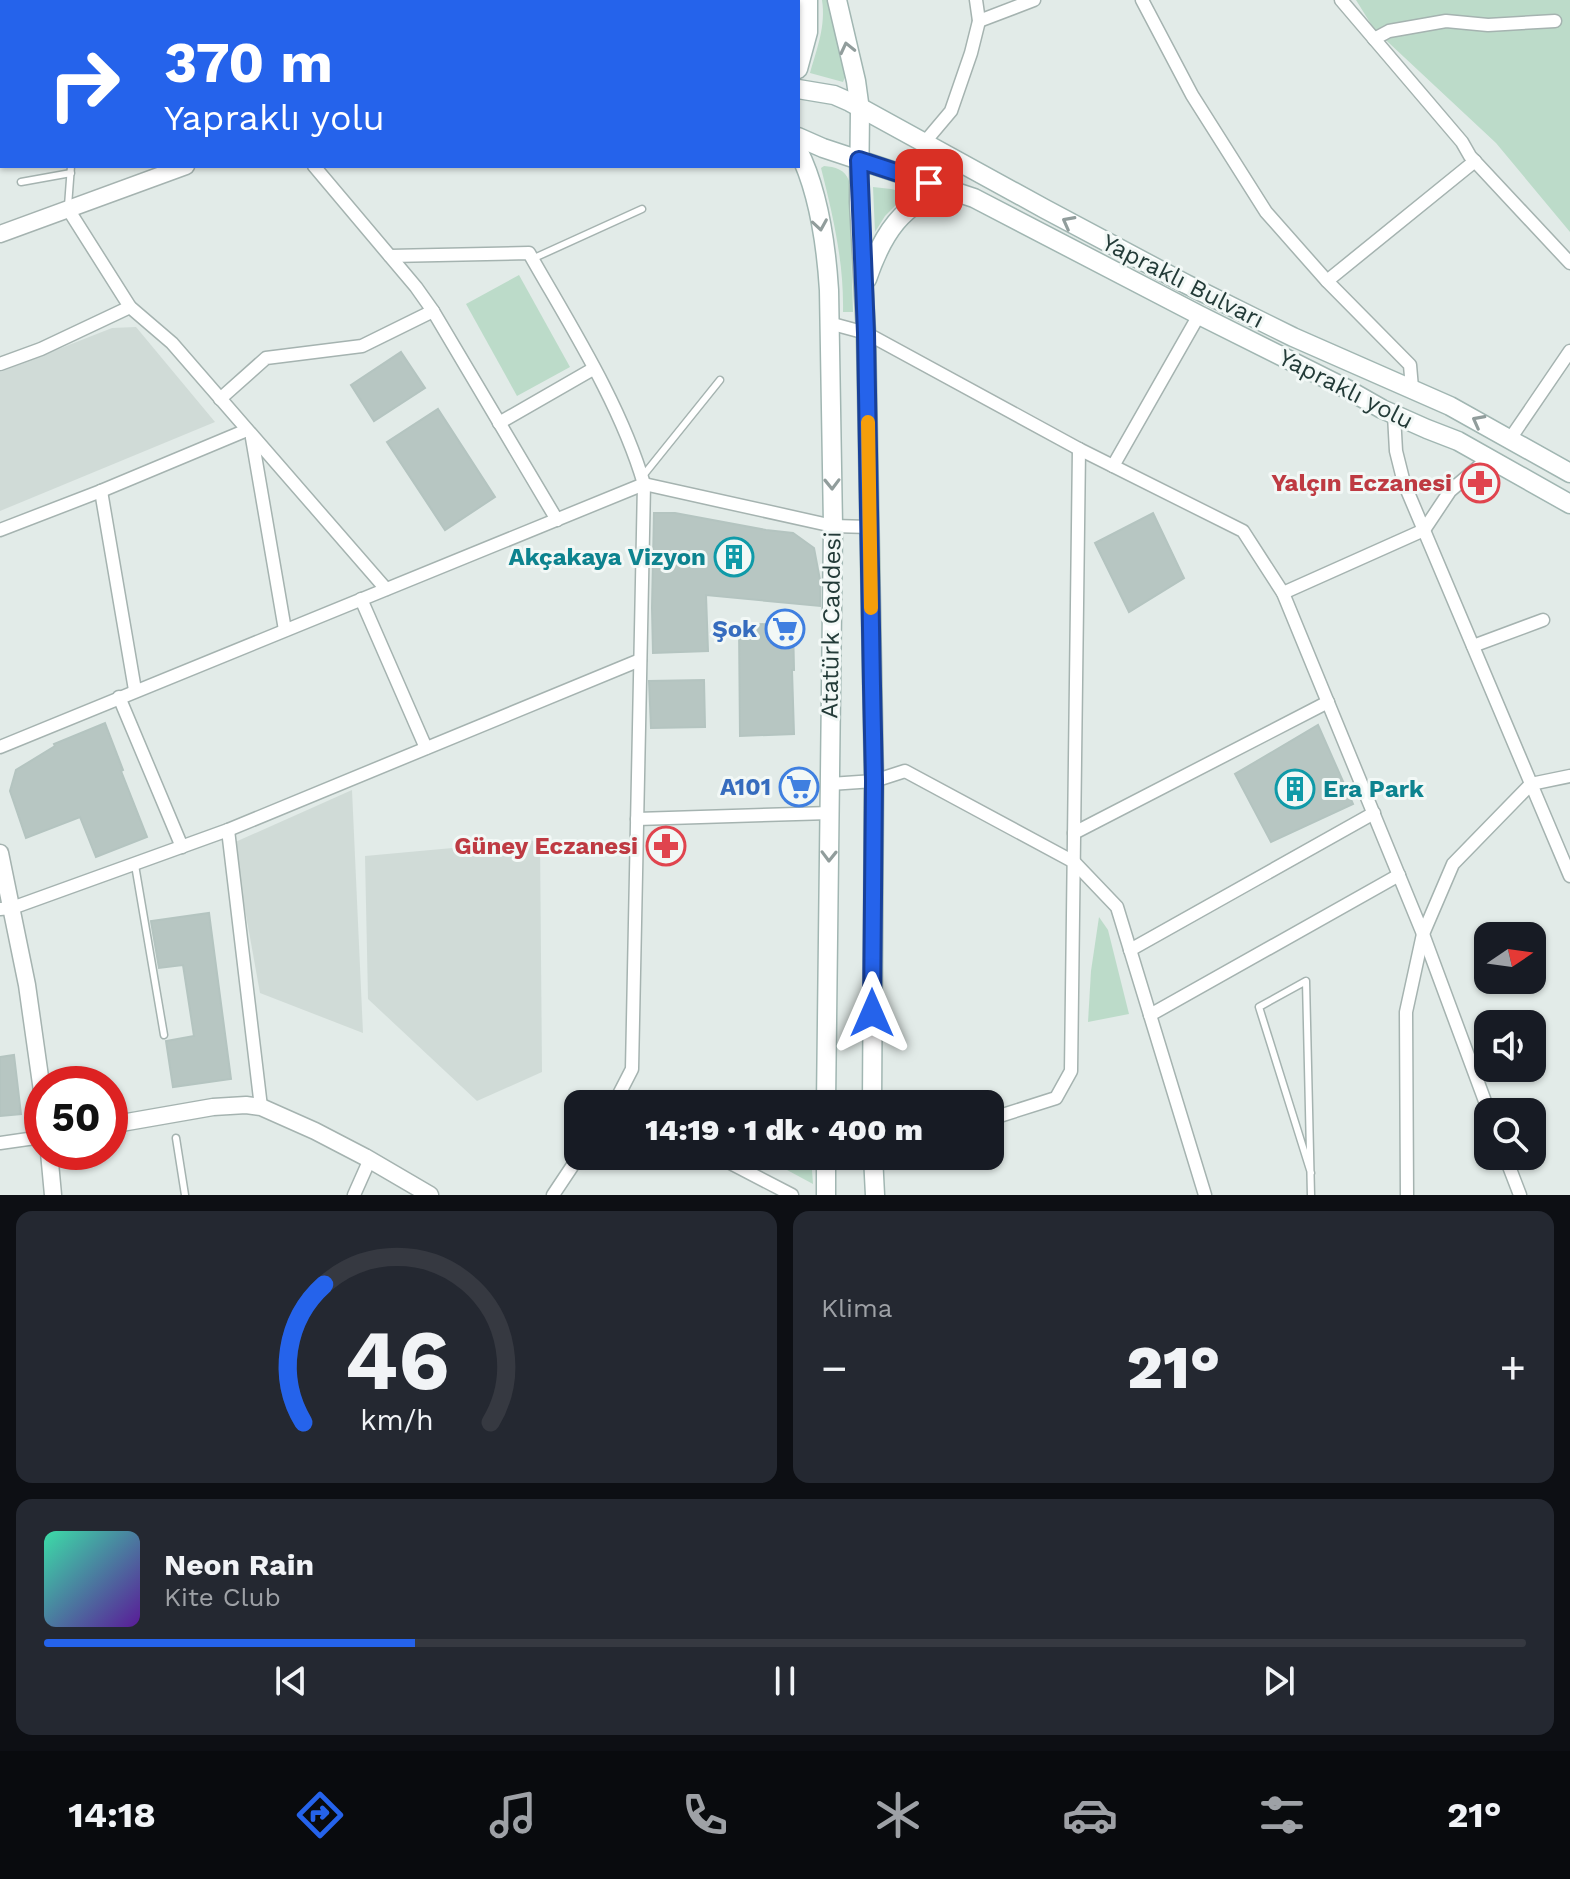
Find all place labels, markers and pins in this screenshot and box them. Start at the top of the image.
pin [895,149,963,217]
pharmacy icon: Yalçın Eczanesi [1459,462,1501,504]
place label: Yalçın Eczanesi [1271,469,1452,497]
building icon: Akçakaya Vizyon [713,536,755,578]
place label: Akçakaya Vizyon [509,543,706,571]
supermarket icon: Şok [764,608,806,650]
place label: Şok [712,615,757,643]
supermarket icon: A101 [778,766,820,808]
building icon: Era Park [1274,768,1316,810]
place label: A101 [720,773,771,801]
place label: Era Park [1323,775,1424,803]
pharmacy icon: Güney Eczanesi [645,825,687,867]
place label: Güney Eczanesi [454,832,638,860]

